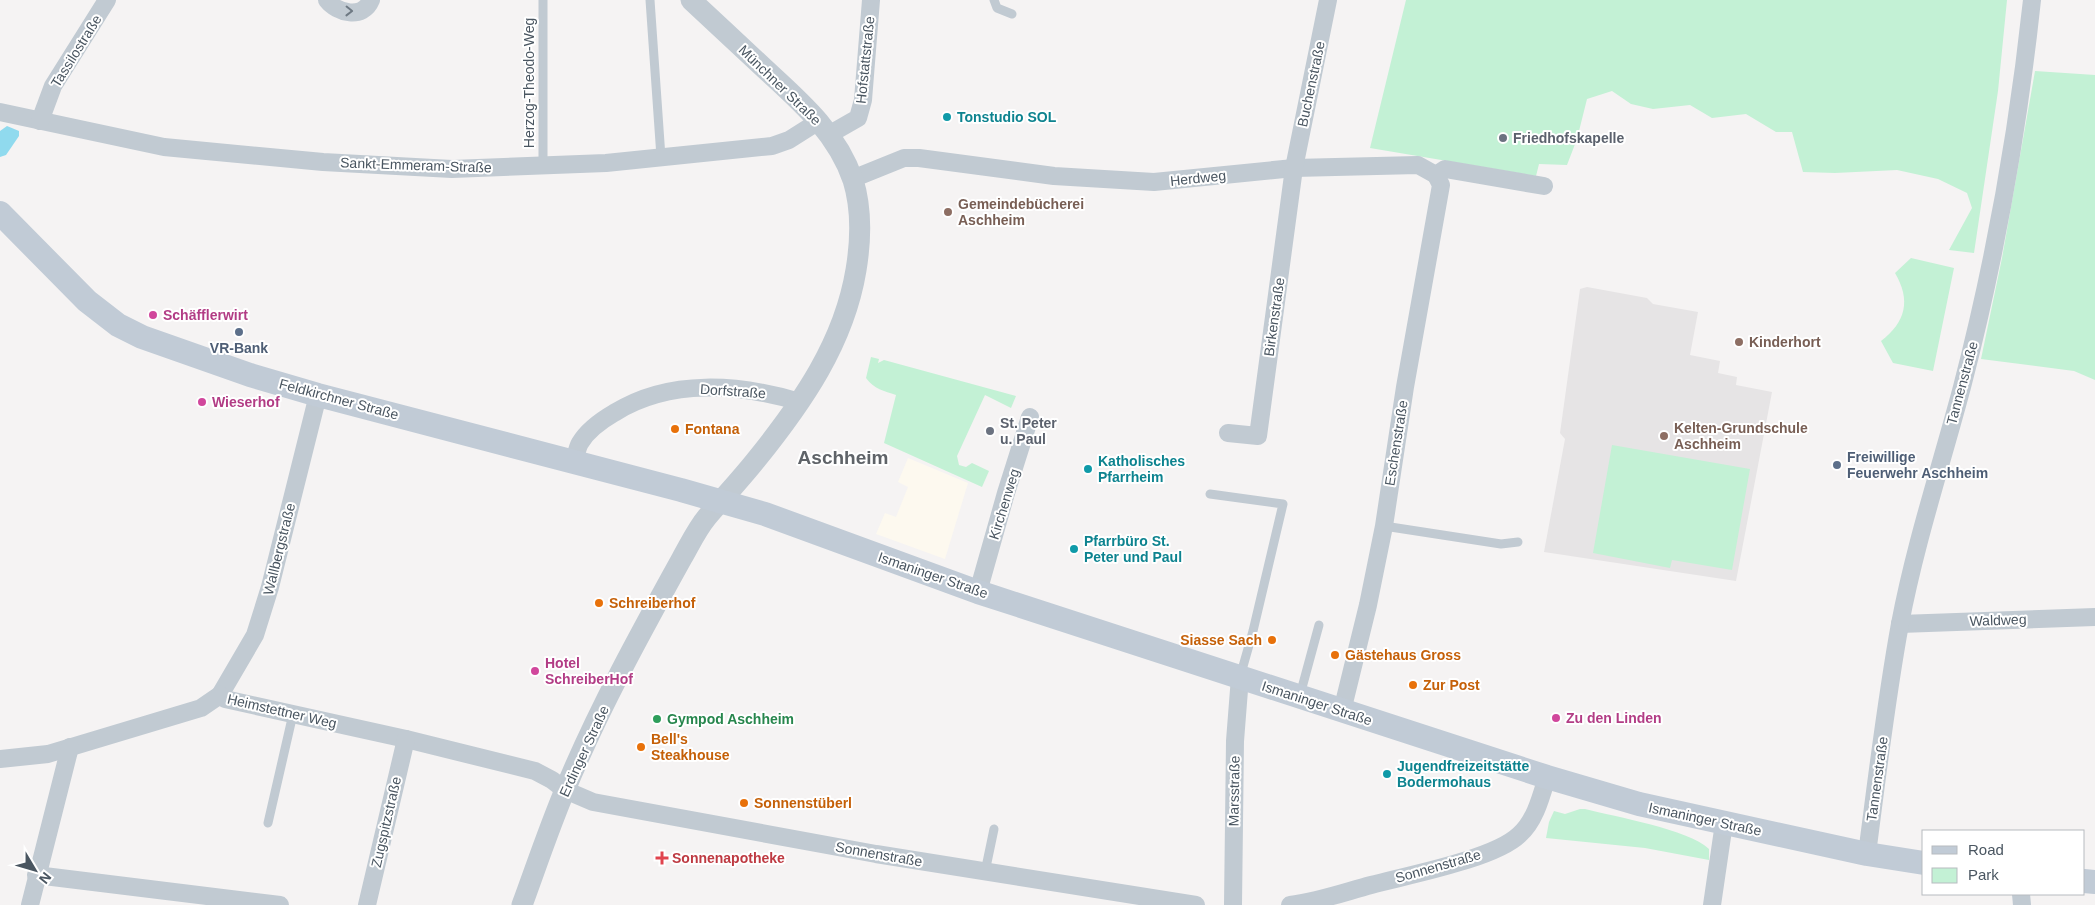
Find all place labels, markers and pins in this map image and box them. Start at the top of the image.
place label: Tonstudio SOL [957,109,1057,125]
marker: Tonstudio SOL [941,111,953,123]
place label: Friedhofskapelle [1513,130,1624,146]
marker: Friedhofskapelle [1497,132,1509,144]
place label: Gemeindebücherei Aschheim [958,196,1084,228]
marker: Gemeindebücherei Aschheim [942,206,954,218]
place label: Schäfflerwirt [163,307,248,323]
marker: Schäfflerwirt [147,309,159,321]
marker: VR-Bank [233,326,245,338]
place label: Kinderhort [1749,334,1821,350]
marker: Kinderhort [1733,336,1745,348]
place label: VR-Bank [210,340,268,356]
place label: Wieserhof [212,394,280,410]
marker: Wieserhof [196,396,208,408]
place label: St. Peter u. Paul [1000,415,1057,447]
place label: Kelten-Grundschule Aschheim [1674,420,1808,452]
place label: Fontana [685,421,740,437]
marker: Fontana [669,423,681,435]
marker: St. Peter u. Paul [984,425,996,437]
marker: Kelten-Grundschule Aschheim [1658,430,1670,442]
place label: Freiwillige Feuerwehr Aschheim [1847,449,1988,481]
place label: Katholisches Pfarrheim [1098,453,1185,485]
marker: Freiwillige Feuerwehr Aschheim [1831,459,1843,471]
marker: Katholisches Pfarrheim [1082,463,1094,475]
place label: Pfarrbüro St. Peter und Paul [1084,533,1182,565]
marker: Pfarrbüro St. Peter und Paul [1068,543,1080,555]
place label: Schreiberhof [609,595,696,611]
marker: Schreiberhof [593,597,605,609]
place label: Siasse Sach [1180,632,1262,648]
marker: Siasse Sach [1266,634,1278,646]
place label: Gästehaus Gross [1345,647,1461,663]
marker: Gästehaus Gross [1329,649,1341,661]
place label: Hotel SchreiberHof [545,655,633,687]
marker: Hotel SchreiberHof [529,665,541,677]
place label: Zur Post [1423,677,1480,693]
marker: Zur Post [1407,679,1419,691]
place label: Zu den Linden [1566,710,1662,726]
place label: Gympod Aschheim [667,711,794,727]
marker: Zu den Linden [1550,712,1562,724]
marker: Gympod Aschheim [651,713,663,725]
place label: Bell's Steakhouse [651,731,730,763]
marker: Bell's Steakhouse [635,741,647,753]
place label: Jugendfreizeitstätte Bodermohaus [1397,758,1529,790]
marker: Jugendfreizeitstätte Bodermohaus [1381,768,1393,780]
place label: Sonnenstüberl [754,795,852,811]
marker: Sonnenstüberl [738,797,750,809]
place label: Sonnenapotheke [672,850,785,866]
marker: Sonnenapotheke [656,852,668,864]

